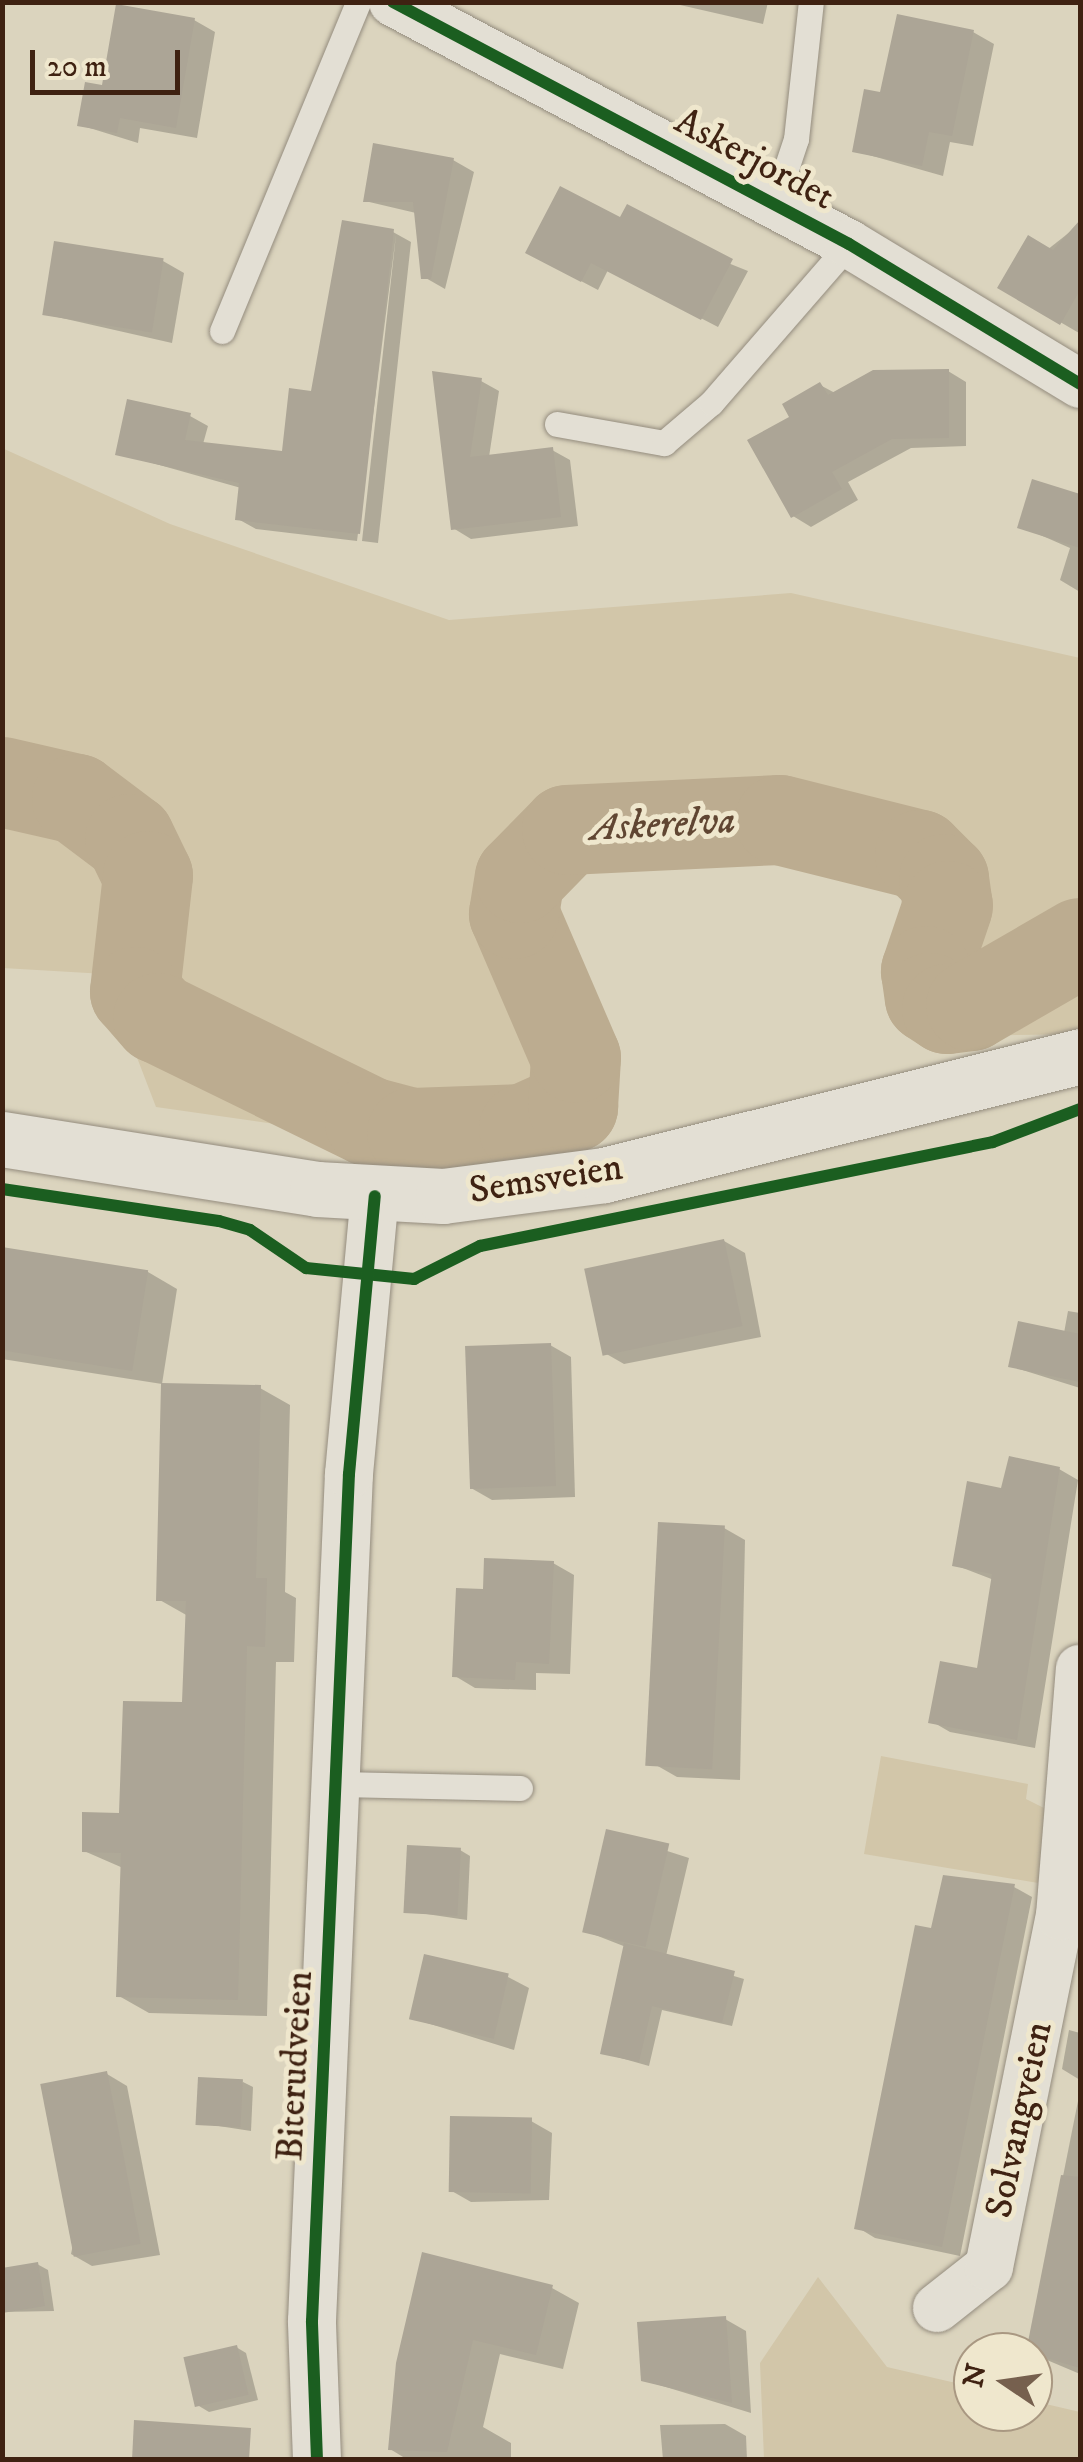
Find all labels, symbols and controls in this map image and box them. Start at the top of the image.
scale bar [35,30,185,92]
text: 20 m [47,49,107,86]
street label: Askerjordet [667,99,841,221]
water label: Askerelva [589,797,737,853]
street label: Semsveien [466,1145,626,1215]
street label: Biterudveien [268,1970,324,2162]
street label: Solvangveien [977,2018,1063,2222]
north arrow [953,2332,1053,2432]
text: N [956,2360,995,2391]

